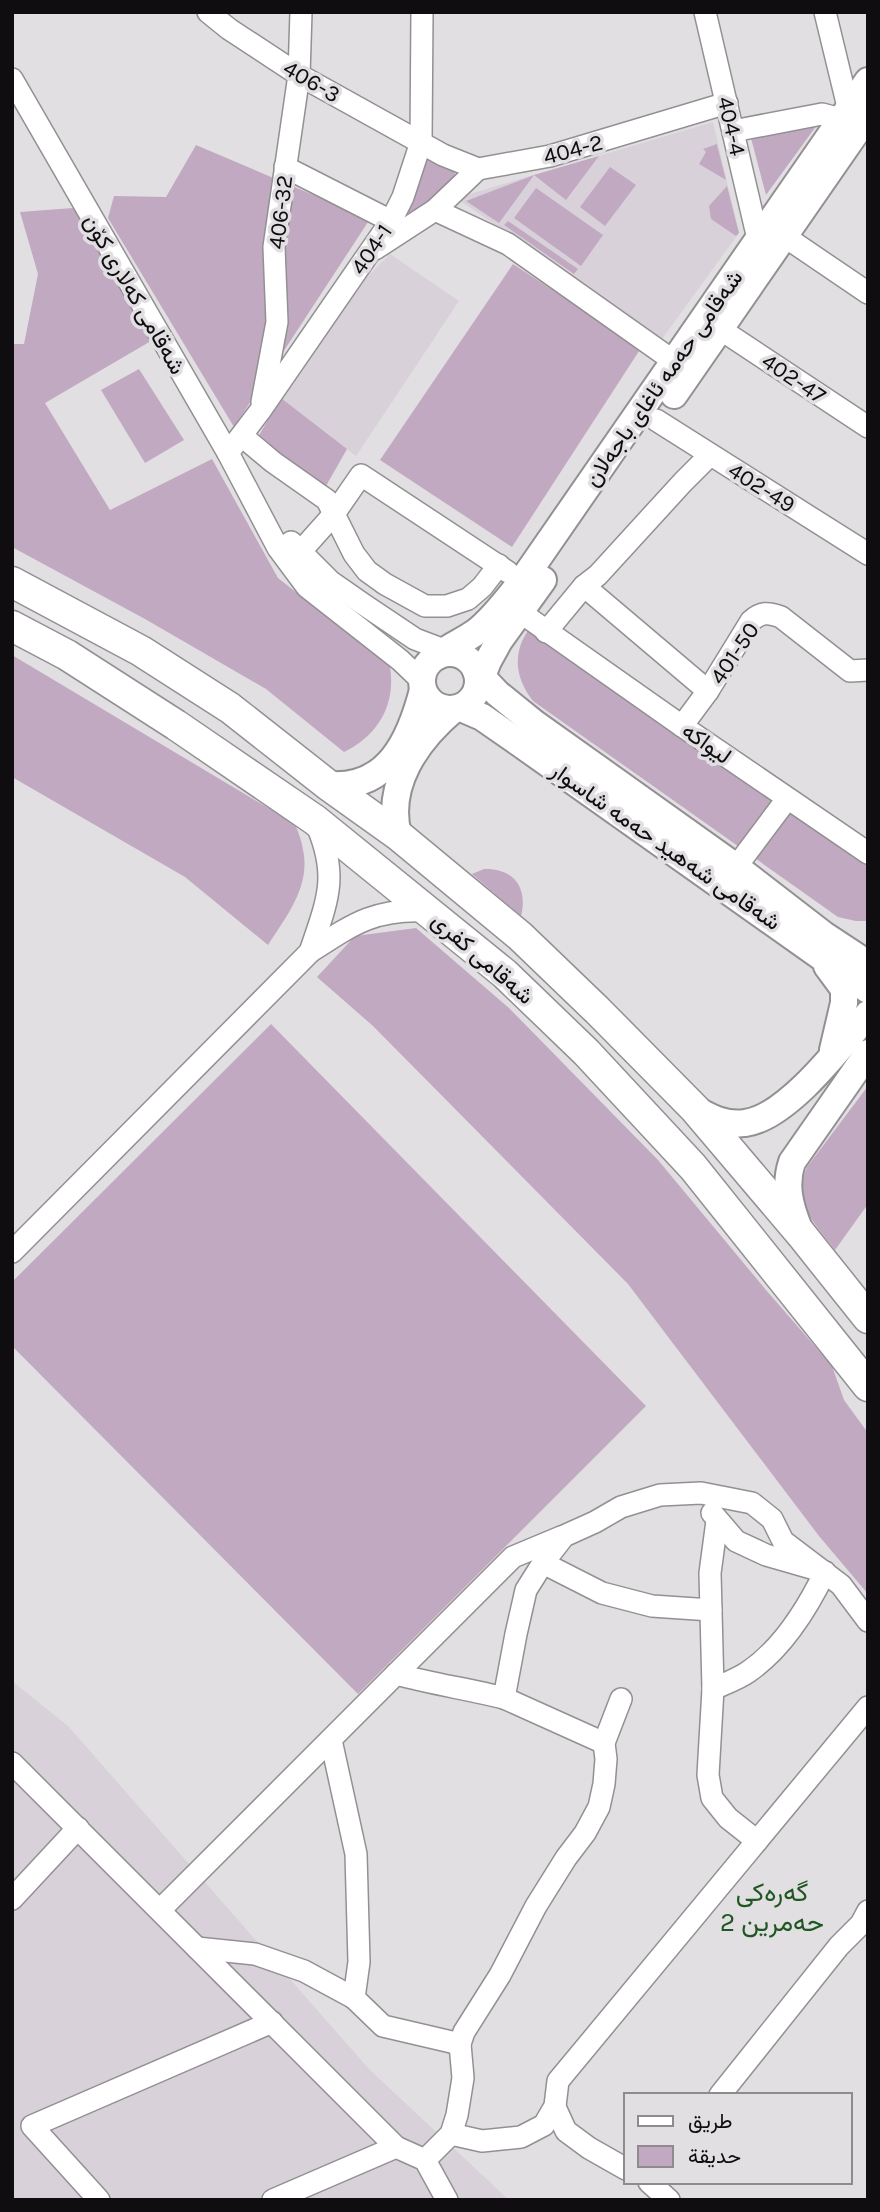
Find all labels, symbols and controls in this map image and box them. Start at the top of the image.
street label: 406-3 [278,54,345,108]
street label: 404-4 [712,94,751,159]
street label: 404-2 [540,129,606,170]
street label: 406-32 [263,173,298,251]
street label: شەقامی کەلاری کۆن [77,209,191,380]
street label: 404-1 [345,219,398,280]
street label: شەقامی حەمە ئاغای باجەلان [578,265,749,492]
street label: 402-47 [757,347,831,410]
street label: 402-49 [723,456,800,518]
street label: 401-50 [704,617,765,689]
street label: لیواکە [676,717,737,771]
street label: شەقامی شەهید حەمە شاسوار [544,756,786,937]
street label: شەقامی کفری [425,907,539,1011]
district label: گەرەکی حەمرین 2 [720,1877,824,1938]
legend [624,2093,852,2184]
text: طريق [688,2109,733,2134]
text: حديقة [688,2144,741,2168]

